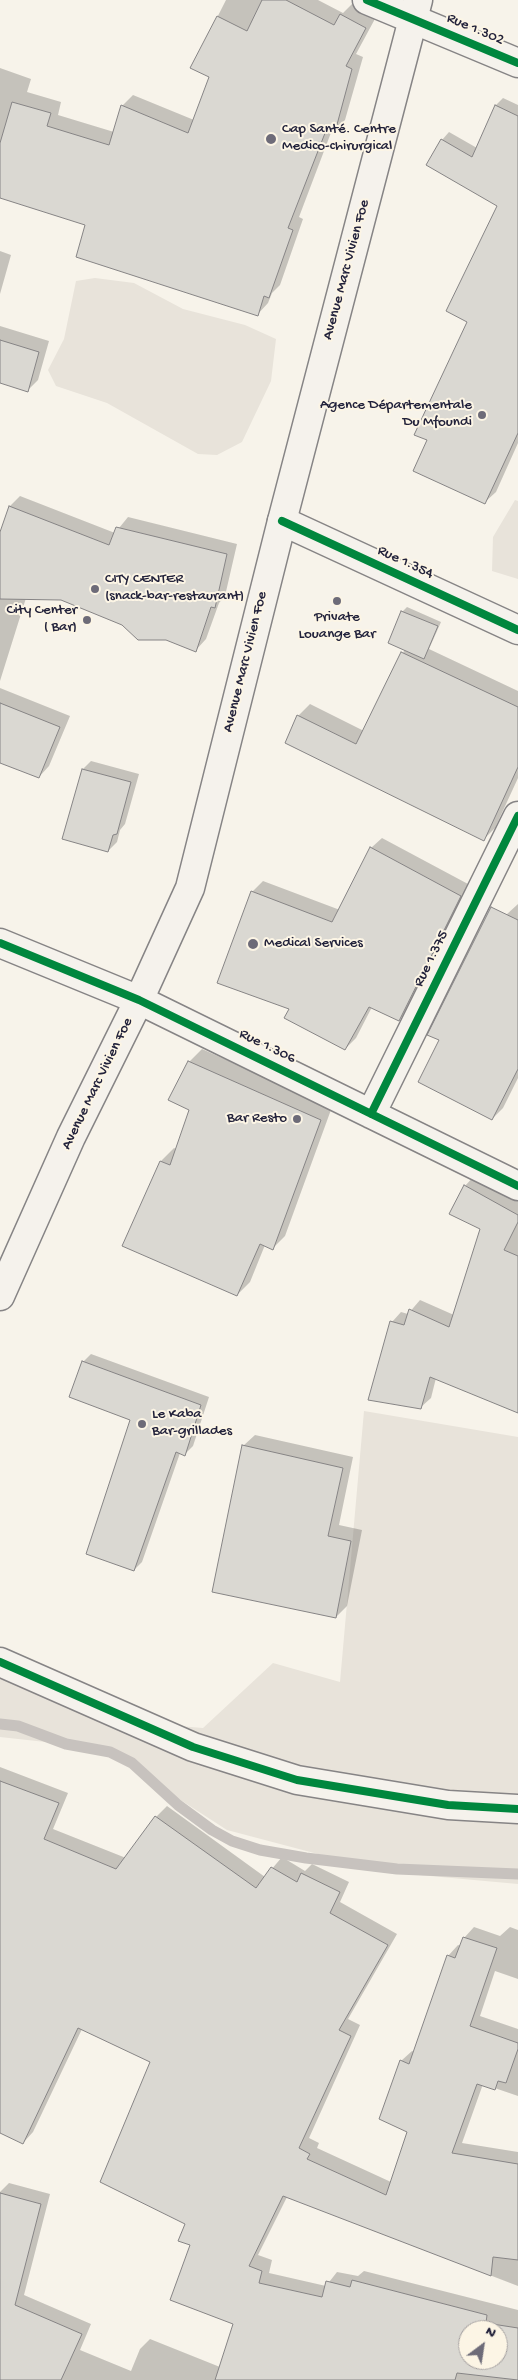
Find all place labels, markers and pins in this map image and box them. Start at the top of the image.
place label: Cap Santé. Centre Medico-chirurgical [282,121,396,156]
marker: Cap Santé. Centre Medico-chirurgical [264,132,278,146]
place label: Agence Départementale Du Mfoundi [320,397,472,432]
marker: Agence Départementale Du Mfoundi [476,409,488,421]
place label: CITY CENTER (snack-bar-restaurant) [105,571,244,606]
marker: CITY CENTER (snack-bar-restaurant) [89,583,101,595]
marker: Private Louange Bar [331,595,343,607]
place label: City Center ( Bar) [6,602,77,637]
place label: Private Louange Bar [299,609,375,644]
marker: City Center ( Bar) [81,614,93,626]
place label: Medical Services [264,935,363,953]
marker: Medical Services [246,937,260,951]
place label: Bar Resto [227,1110,287,1128]
marker: Bar Resto [291,1113,303,1125]
place label: Le Kaba Bar-grillades [152,1406,232,1441]
marker: Le Kaba Bar-grillades [136,1418,148,1430]

